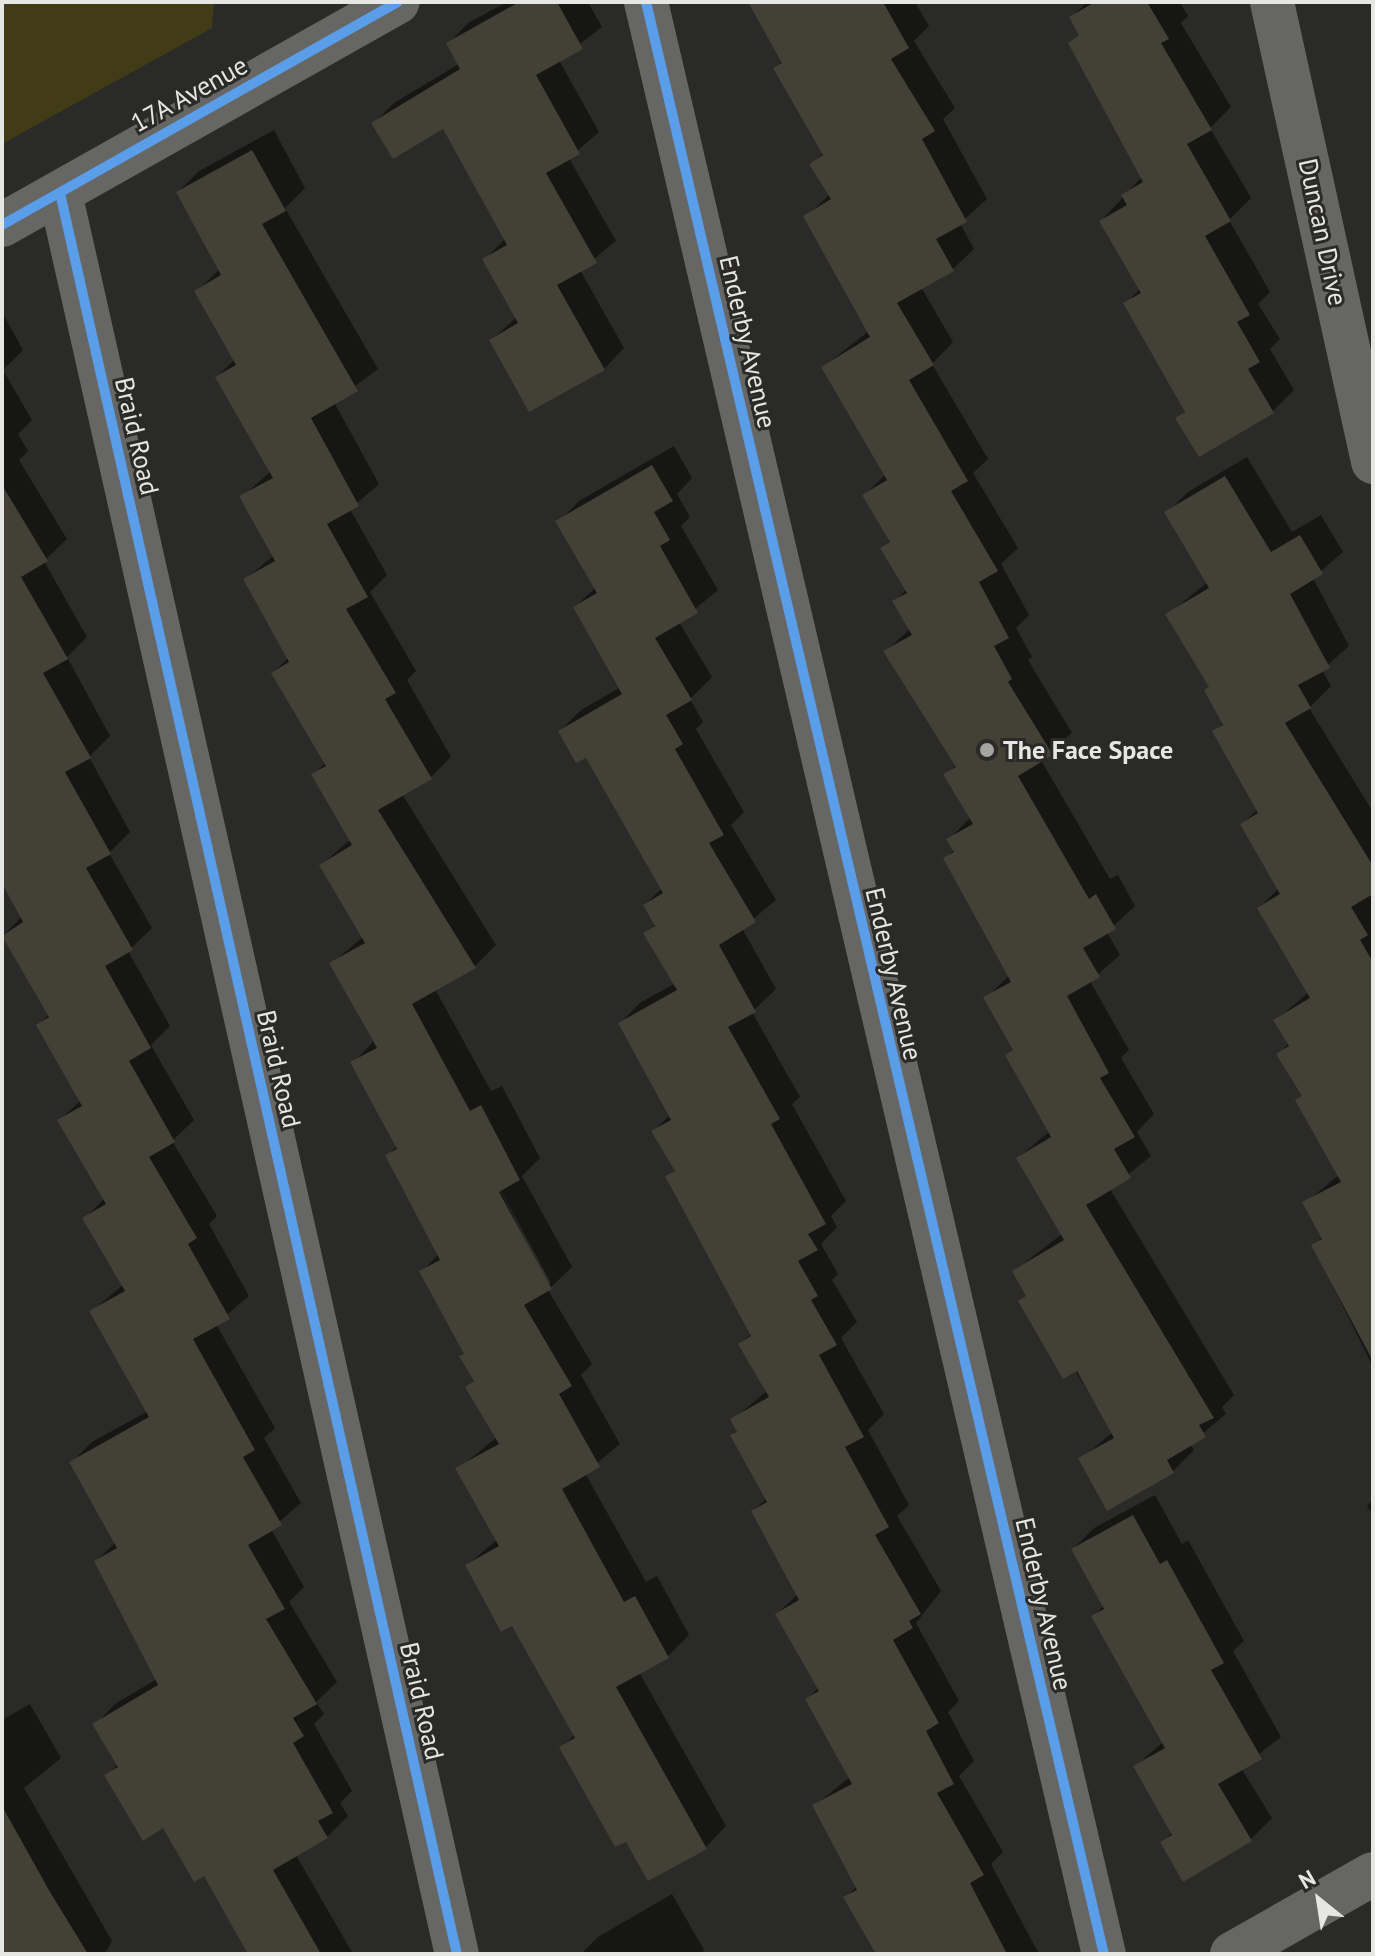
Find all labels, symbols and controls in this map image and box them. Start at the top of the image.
street label: 17A Avenue [125,49,253,139]
street label: Duncan Drive [1292,156,1354,308]
street label: Enderby Avenue [713,252,783,432]
street label: Braid Road [108,374,166,498]
place label: The Face Space [1003,734,1173,766]
marker: The Face Space [978,741,996,759]
street label: Enderby Avenue [859,884,929,1064]
street label: Braid Road [250,1007,308,1131]
street label: Enderby Avenue [1009,1514,1079,1694]
street label: Braid Road [393,1639,451,1763]
north arrow [1279,1860,1359,1940]
text: N [1294,1863,1320,1895]

